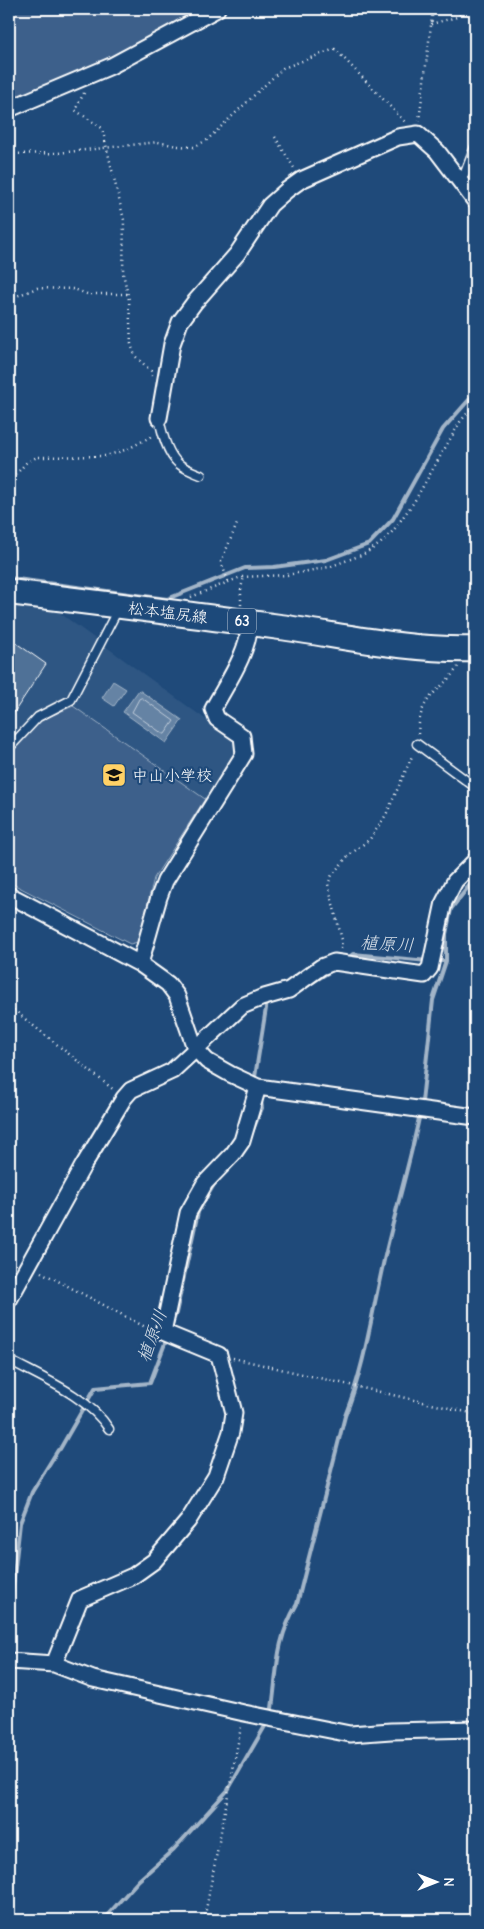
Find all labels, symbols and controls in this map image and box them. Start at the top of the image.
street label: 松本塩尻線 [127,599,209,627]
road number: 63 [228,608,256,634]
school or university icon: 中山小学校 [101,762,127,788]
place label: 中山小学校 [132,767,212,785]
water label: 植原川 [359,933,414,956]
water label: 植原川 [133,1307,172,1365]
north arrow [412,1856,462,1906]
text: N [440,1877,457,1887]

